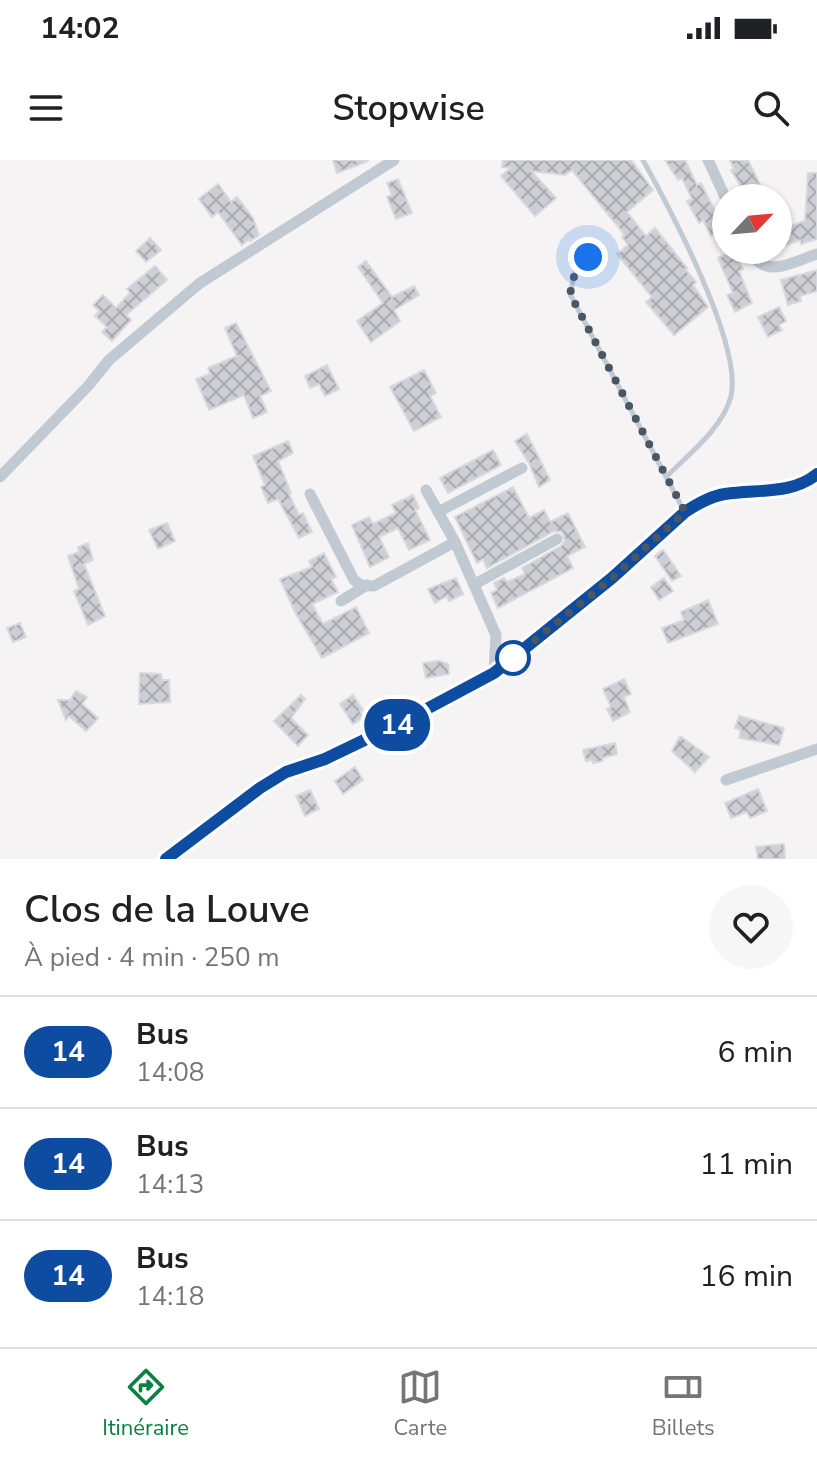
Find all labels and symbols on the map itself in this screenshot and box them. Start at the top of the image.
north arrow [712,184,792,264]
your location [568,237,608,277]
unlabelled marker [496,641,530,675]
line badge: 14 [361,699,433,751]

